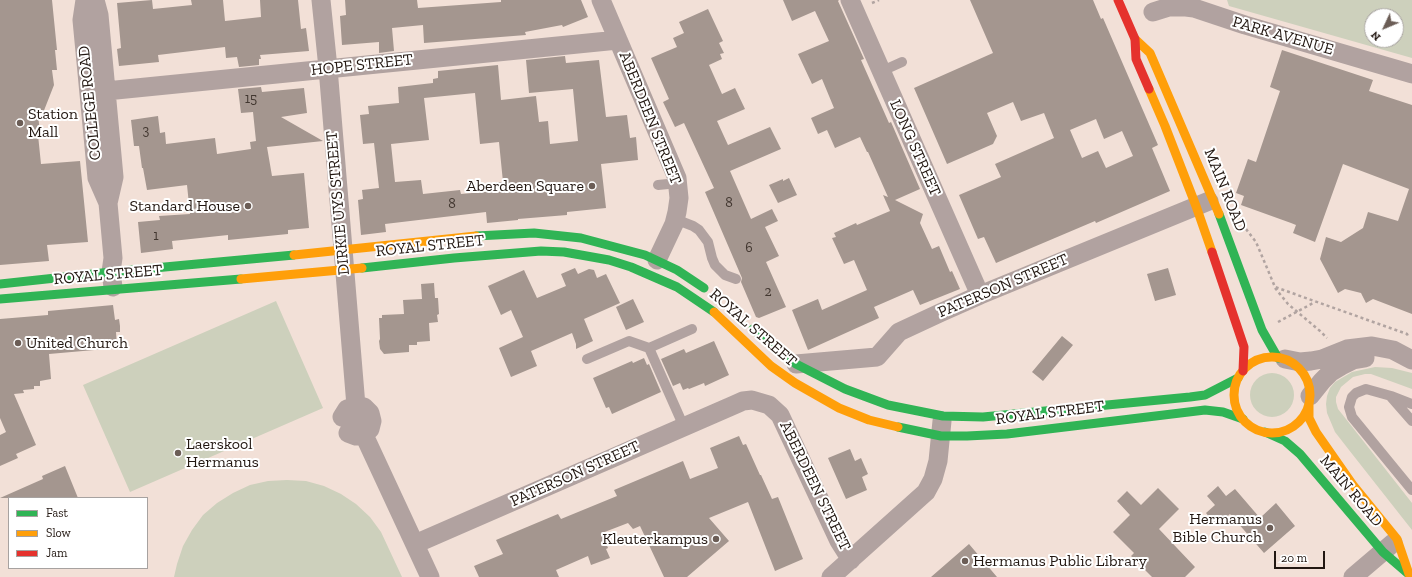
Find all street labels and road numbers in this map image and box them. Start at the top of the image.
street label: PARK AVENUE [1230,12,1336,60]
street label: COLLEGE ROAD [74,45,106,161]
street label: ABERDEEN STREET [615,49,685,187]
street label: HOPE STREET [310,50,414,80]
street label: LONG STREET [885,97,945,199]
street label: DIRKIE UYS STREET [322,130,354,276]
street label: MAIN ROAD [1200,146,1250,234]
street label: ROYAL STREET [375,231,485,261]
street label: PATERSON STREET [935,250,1071,322]
street label: ROYAL STREET [53,261,163,289]
street label: ROYAL STREET [705,285,801,371]
street label: ROYAL STREET [995,397,1105,429]
street label: ABERDEEN STREET [775,418,855,554]
street label: PATERSON STREET [507,437,643,511]
street label: MAIN ROAD [1315,451,1387,531]

